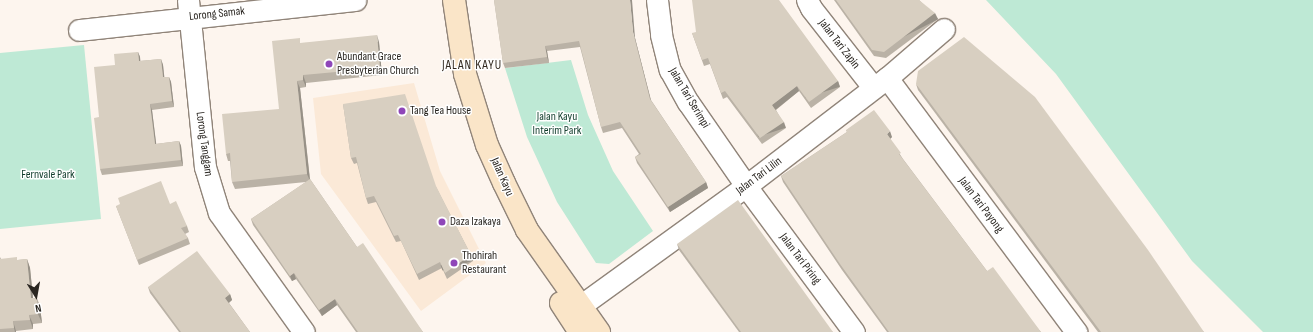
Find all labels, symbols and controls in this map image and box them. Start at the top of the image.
street label: Lorong Samak [188,4,246,24]
street label: Jalan Tari Zapin [815,16,863,72]
place label: Abundant Grace Presbyterian Church [337,50,419,78]
district label: JALAN KAYU [442,57,502,73]
marker: Abundant Grace Presbyterian Church [324,59,334,69]
street label: Jalan Tari Serimpi [665,65,713,131]
place label: Tang Tea House [410,104,471,118]
marker: Tang Tea House [397,106,407,116]
park label: Jalan Kayu Interim Park [533,110,581,138]
street label: Lorong Tanggam [192,111,216,177]
street label: Jalan Tari Lilin [733,154,785,198]
street label: Jalan Kayu [487,156,517,198]
park label: Fernvale Park [21,168,75,182]
street label: Jalan Tari Payong [955,174,1007,236]
place label: Daza Izakaya [450,215,501,229]
marker: Daza Izakaya [437,217,447,227]
street label: Jalan Tari Piring [776,231,824,287]
place label: Thohirah Restaurant [462,249,507,277]
marker: Thohirah Restaurant [449,258,459,268]
north arrow [16,276,56,316]
text: N [34,301,43,315]

